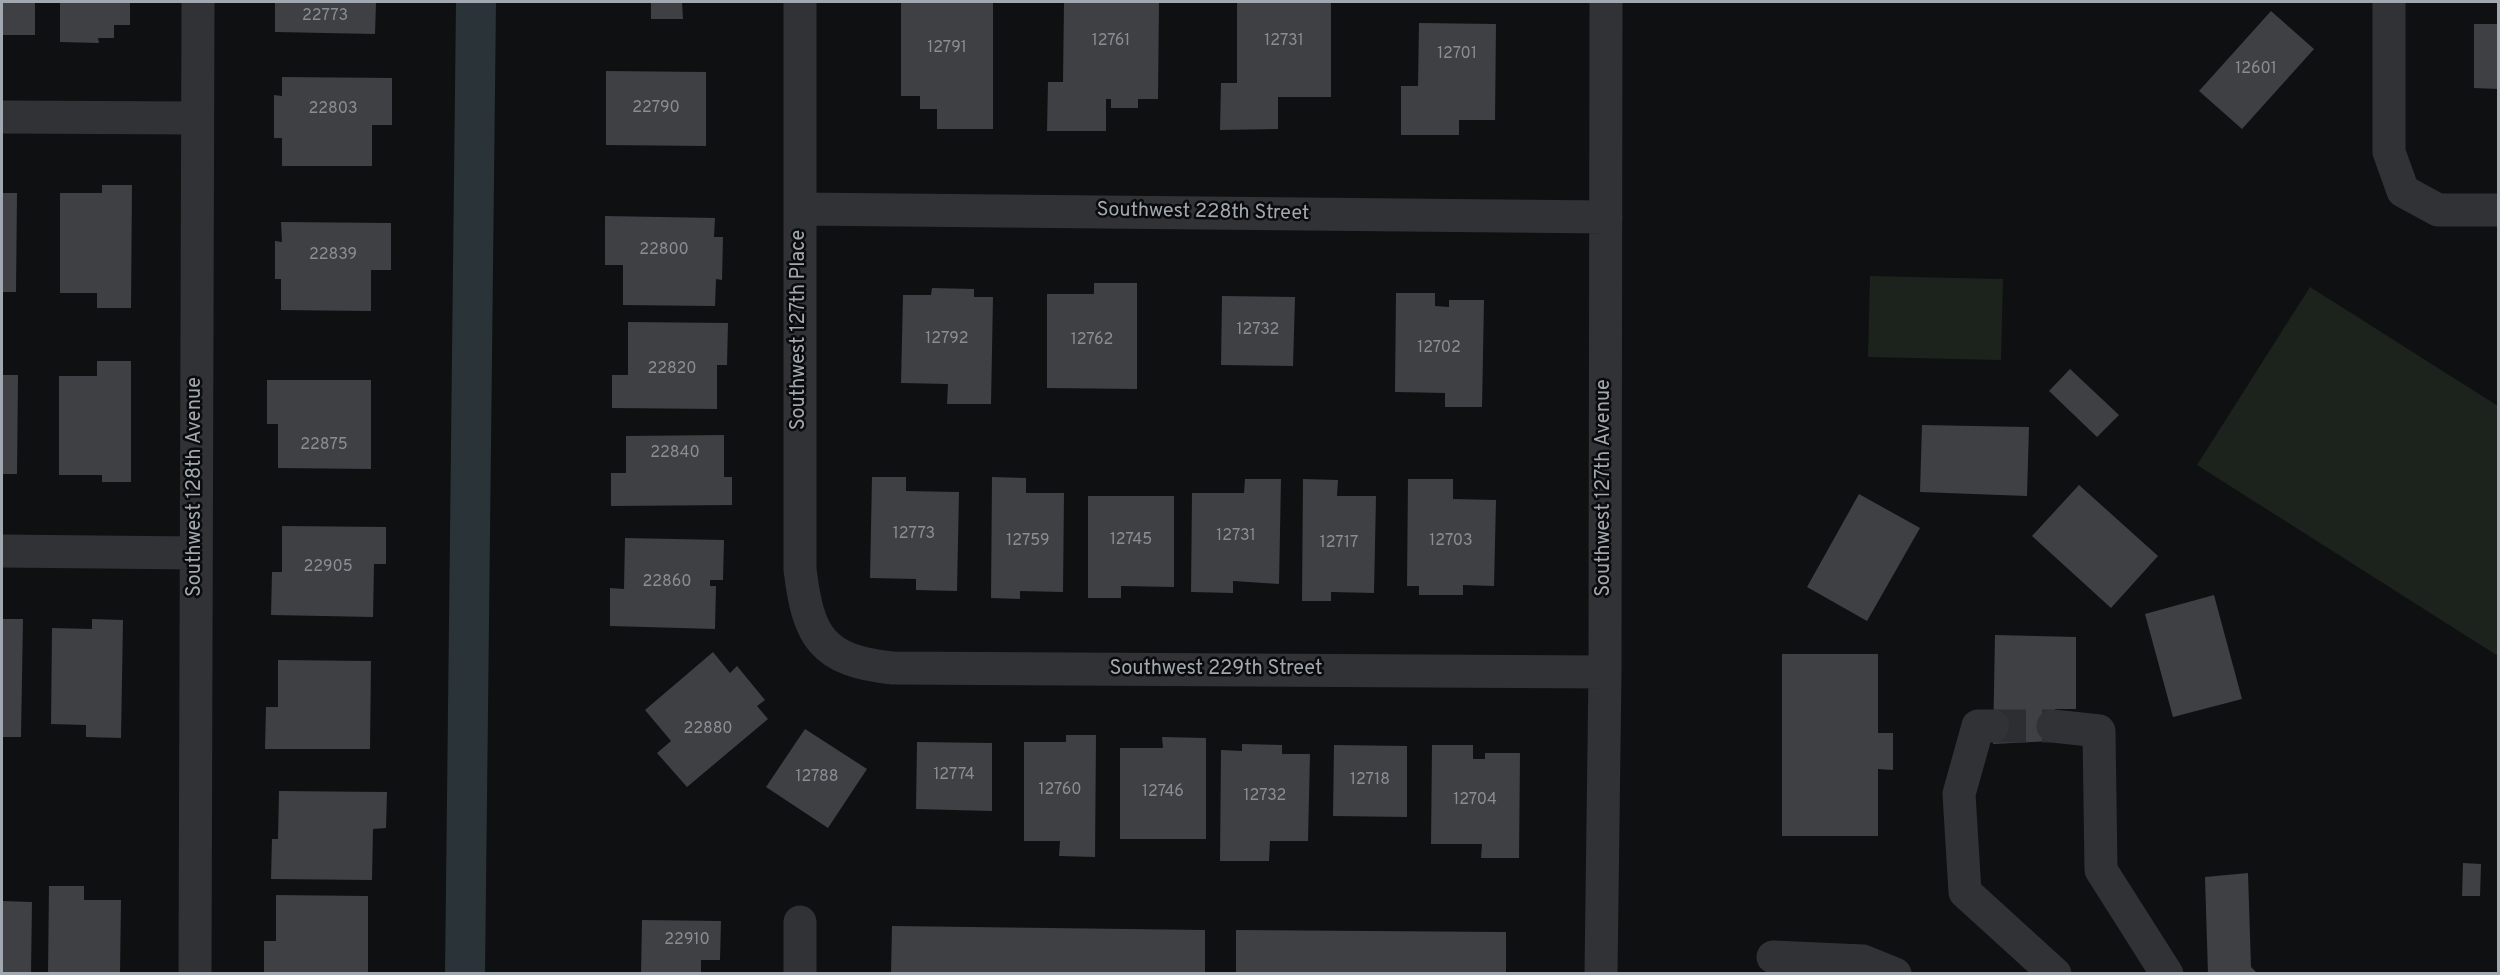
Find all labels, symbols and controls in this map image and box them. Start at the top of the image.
house number: 22773 [302,7,348,27]
house number: 12761 [1092,32,1130,52]
house number: 12731 [1264,32,1304,52]
house number: 12791 [927,39,967,59]
house number: 12701 [1437,45,1477,65]
house number: 12601 [2235,60,2277,80]
house number: 22790 [632,99,680,119]
house number: 22803 [308,100,358,120]
street label: Southwest 228th Street [1096,199,1310,227]
street label: Southwest 127th Place [788,230,812,430]
house number: 22800 [639,241,689,261]
house number: 22839 [309,246,357,266]
house number: 12732 [1237,321,1279,341]
house number: 12792 [925,330,969,350]
house number: 12762 [1071,331,1113,351]
house number: 12702 [1417,339,1461,359]
house number: 22820 [647,360,697,380]
street label: Southwest 128th Avenue [184,377,208,597]
street label: Southwest 127th Avenue [1593,379,1617,597]
house number: 22875 [300,436,348,456]
house number: 22840 [650,444,700,464]
house number: 12773 [893,525,935,545]
house number: 12731 [1216,527,1256,547]
house number: 12745 [1110,531,1152,551]
house number: 12759 [1006,532,1050,552]
house number: 12703 [1429,532,1473,552]
house number: 12717 [1320,534,1358,554]
house number: 22905 [303,558,353,578]
house number: 22860 [642,573,692,593]
street label: Southwest 229th Street [1110,658,1322,682]
house number: 22880 [683,720,733,740]
house number: 12774 [933,766,975,786]
house number: 12788 [795,768,839,788]
house number: 12718 [1350,771,1390,791]
house number: 12760 [1039,781,1081,801]
house number: 12746 [1142,783,1184,803]
house number: 12732 [1244,787,1286,807]
house number: 12704 [1453,791,1497,811]
house number: 22910 [664,931,710,951]

